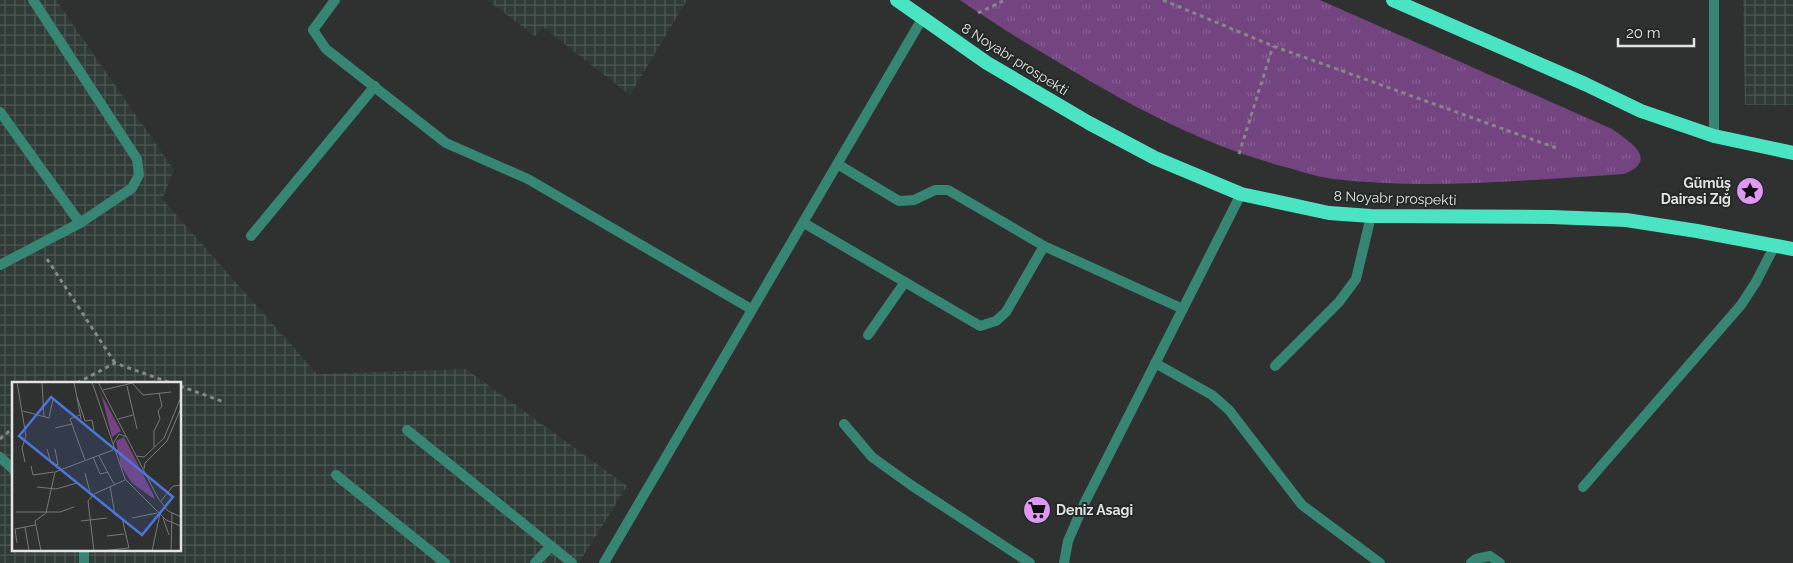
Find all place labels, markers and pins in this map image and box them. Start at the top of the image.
place label: Gümüş Dairəsi Zığ [1661,175,1731,207]
place icon: Gümüş Dairəsi Zığ [1735,176,1765,206]
supermarket icon: Deniz Asagi [1022,495,1052,525]
place label: Deniz Asagi [1056,502,1133,518]

